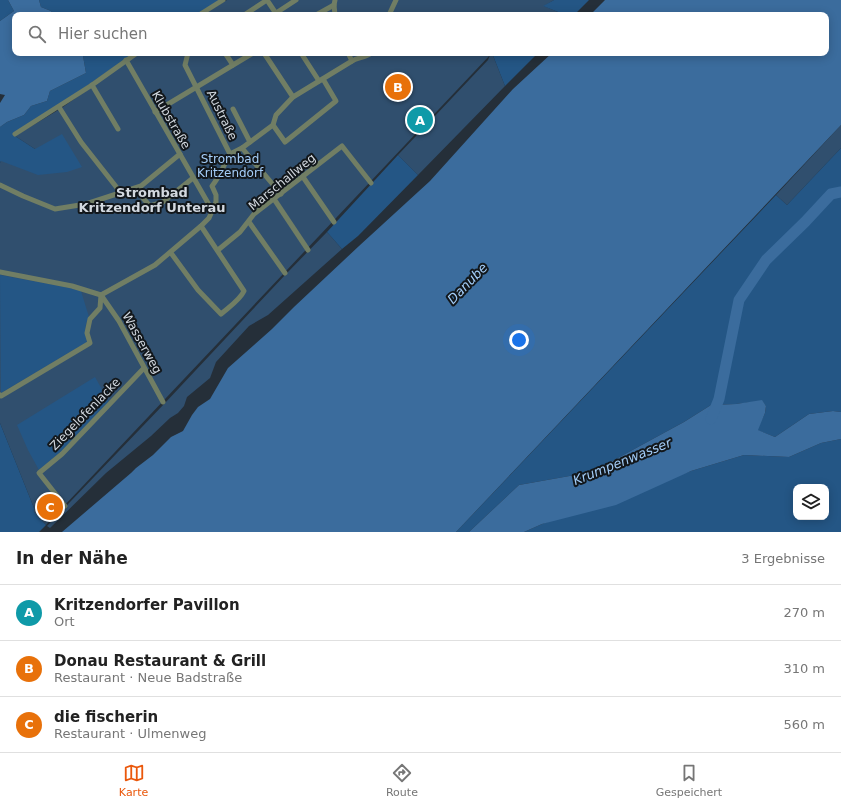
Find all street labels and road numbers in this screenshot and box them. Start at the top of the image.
street label: Austraße [204,88,240,142]
street label: Klubstraße [149,89,193,151]
street label: Marschallweg [246,151,318,213]
street label: Wasserweg [119,310,165,376]
street label: Ziegelofenlacke [47,375,123,453]

